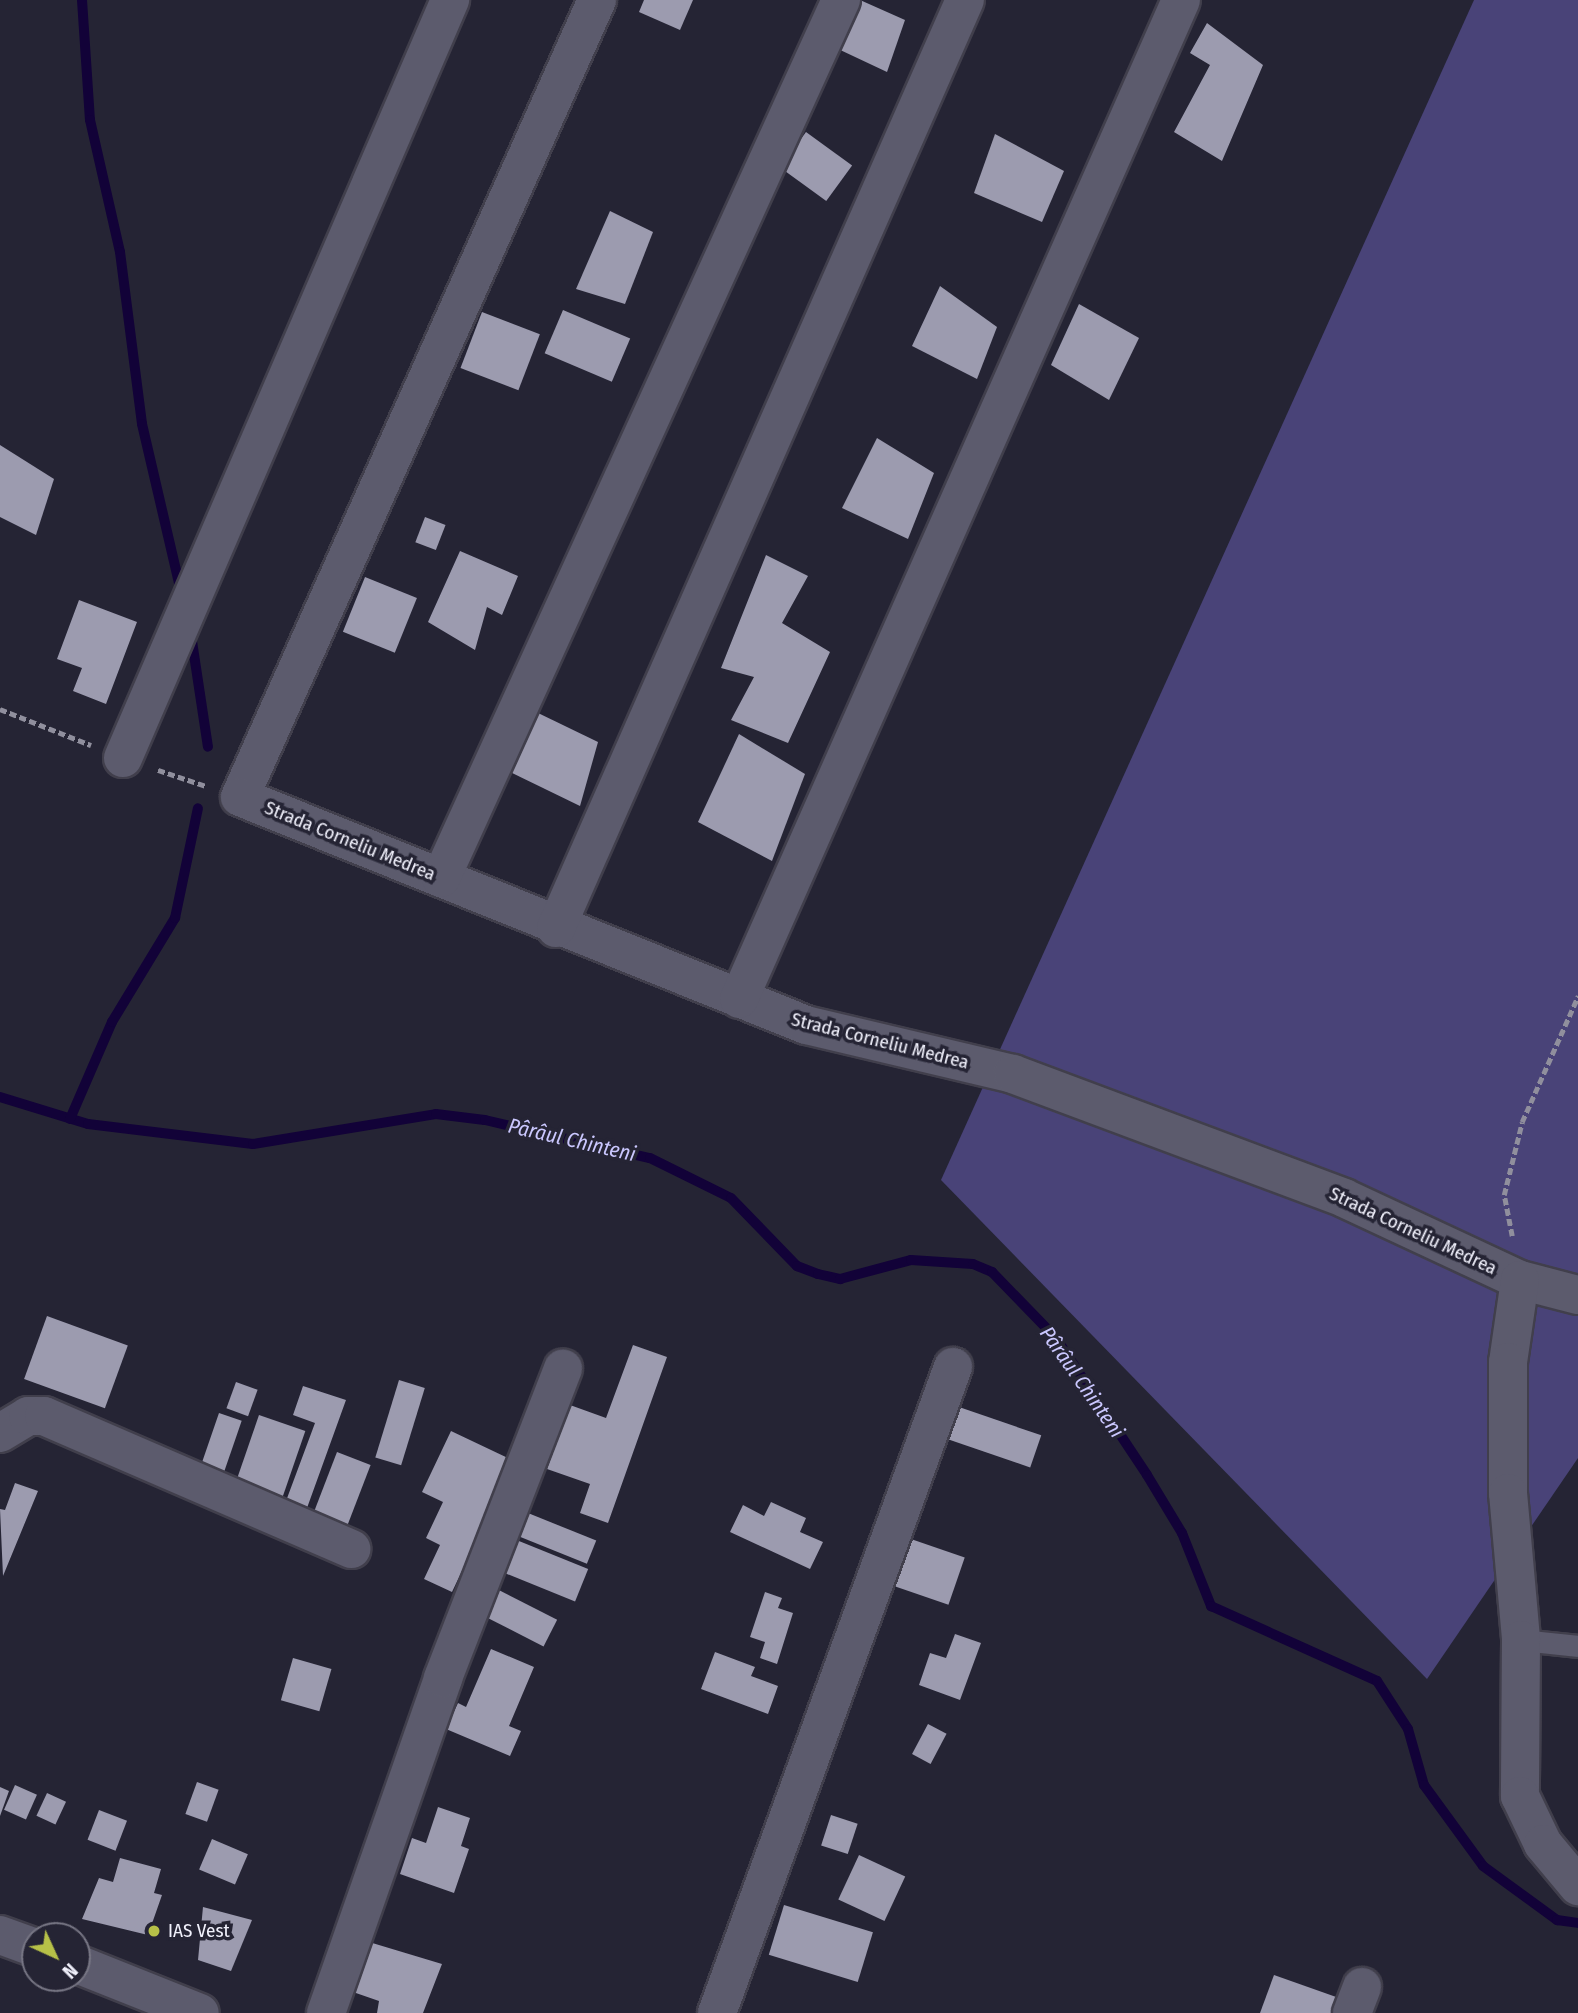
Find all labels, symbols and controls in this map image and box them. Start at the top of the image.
street label: Strada Corneliu Medrea [261,796,439,886]
street label: Strada Corneliu Medrea [789,1008,971,1074]
water label: Pârâul Chinteni [506,1113,638,1167]
street label: Strada Corneliu Medrea [1326,1182,1500,1280]
water label: Pârâul Chinteni [1034,1321,1130,1443]
place label: IAS Vest [168,1920,230,1942]
north arrow [21,1922,91,1992]
marker: IAS Vest [146,1923,162,1939]
text: N [58,1959,82,1983]

